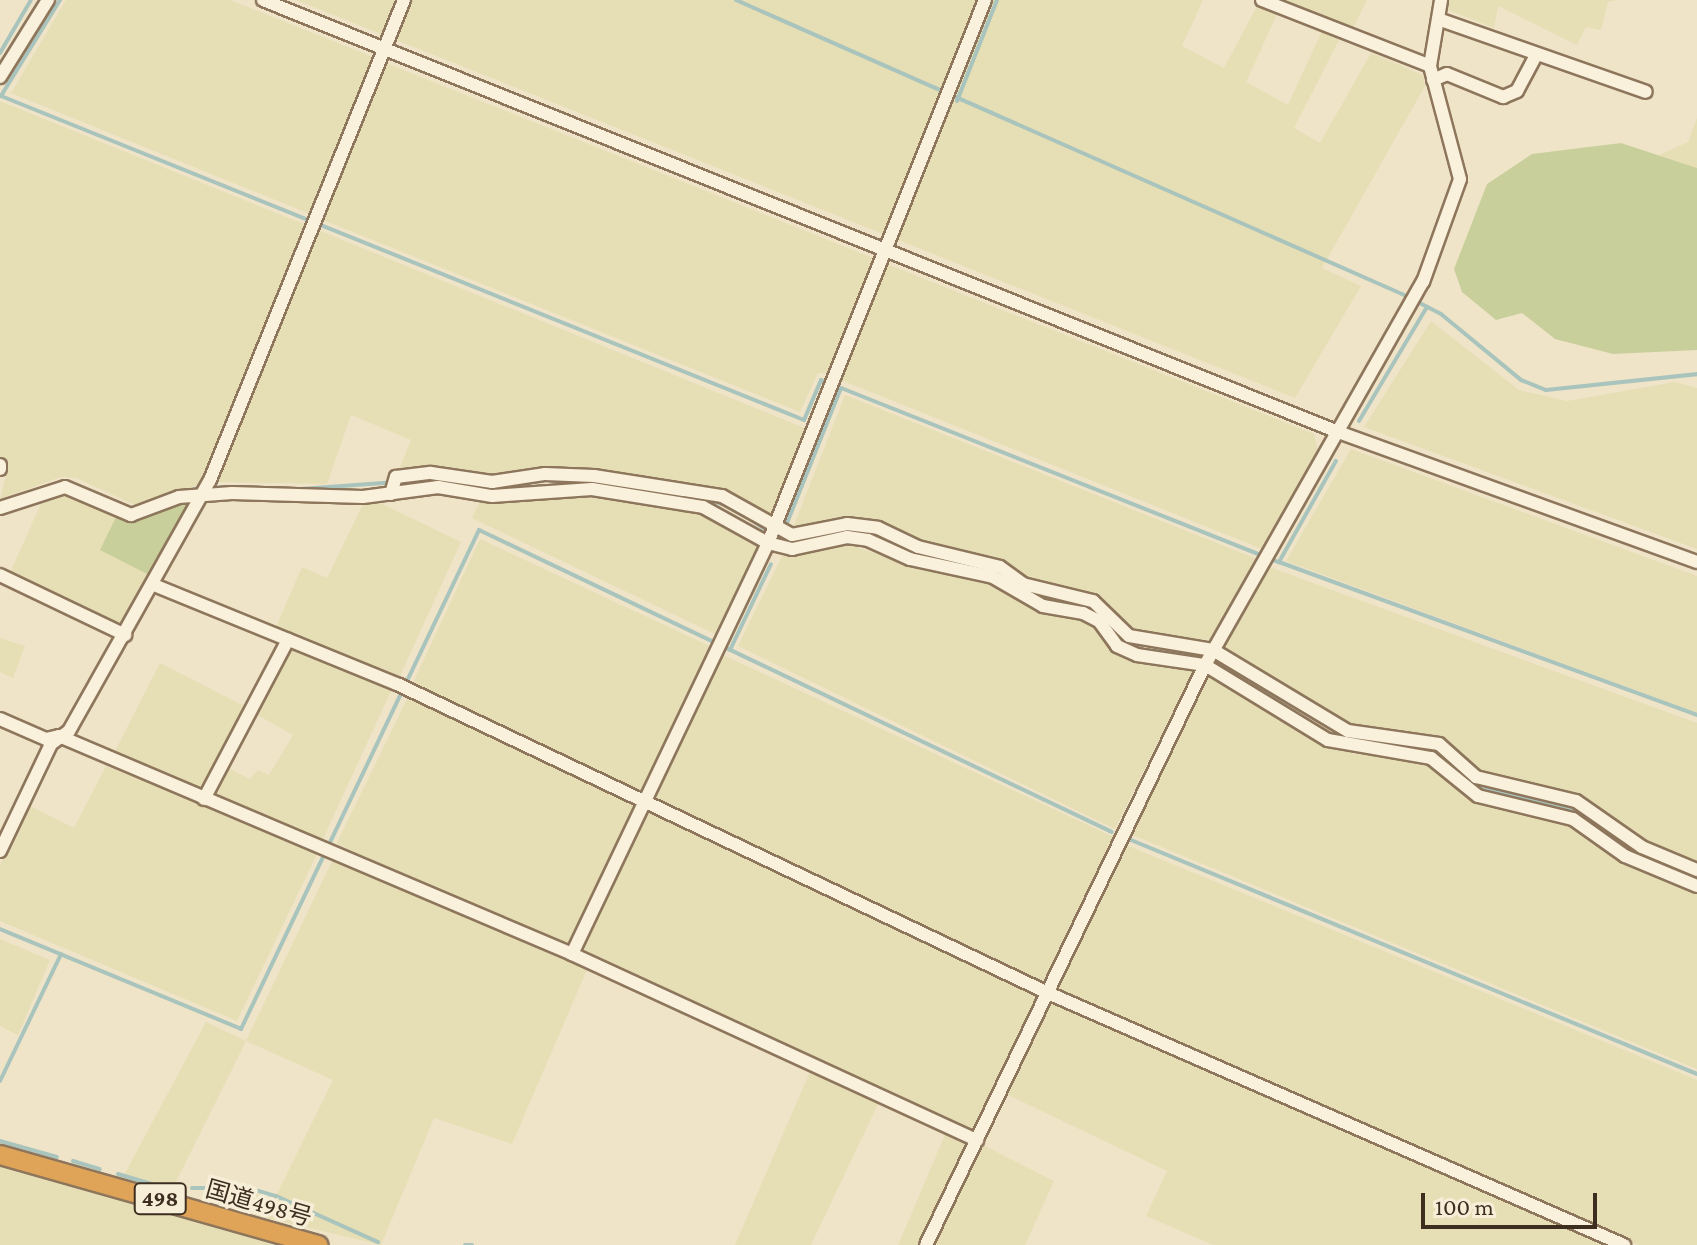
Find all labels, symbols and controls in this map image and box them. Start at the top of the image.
street label: 国道498号 [203,1174,315,1232]
scale bar [1425,1177,1601,1227]
road number: 498 [132,1181,188,1217]
text: 100 m [1435,1193,1494,1220]

